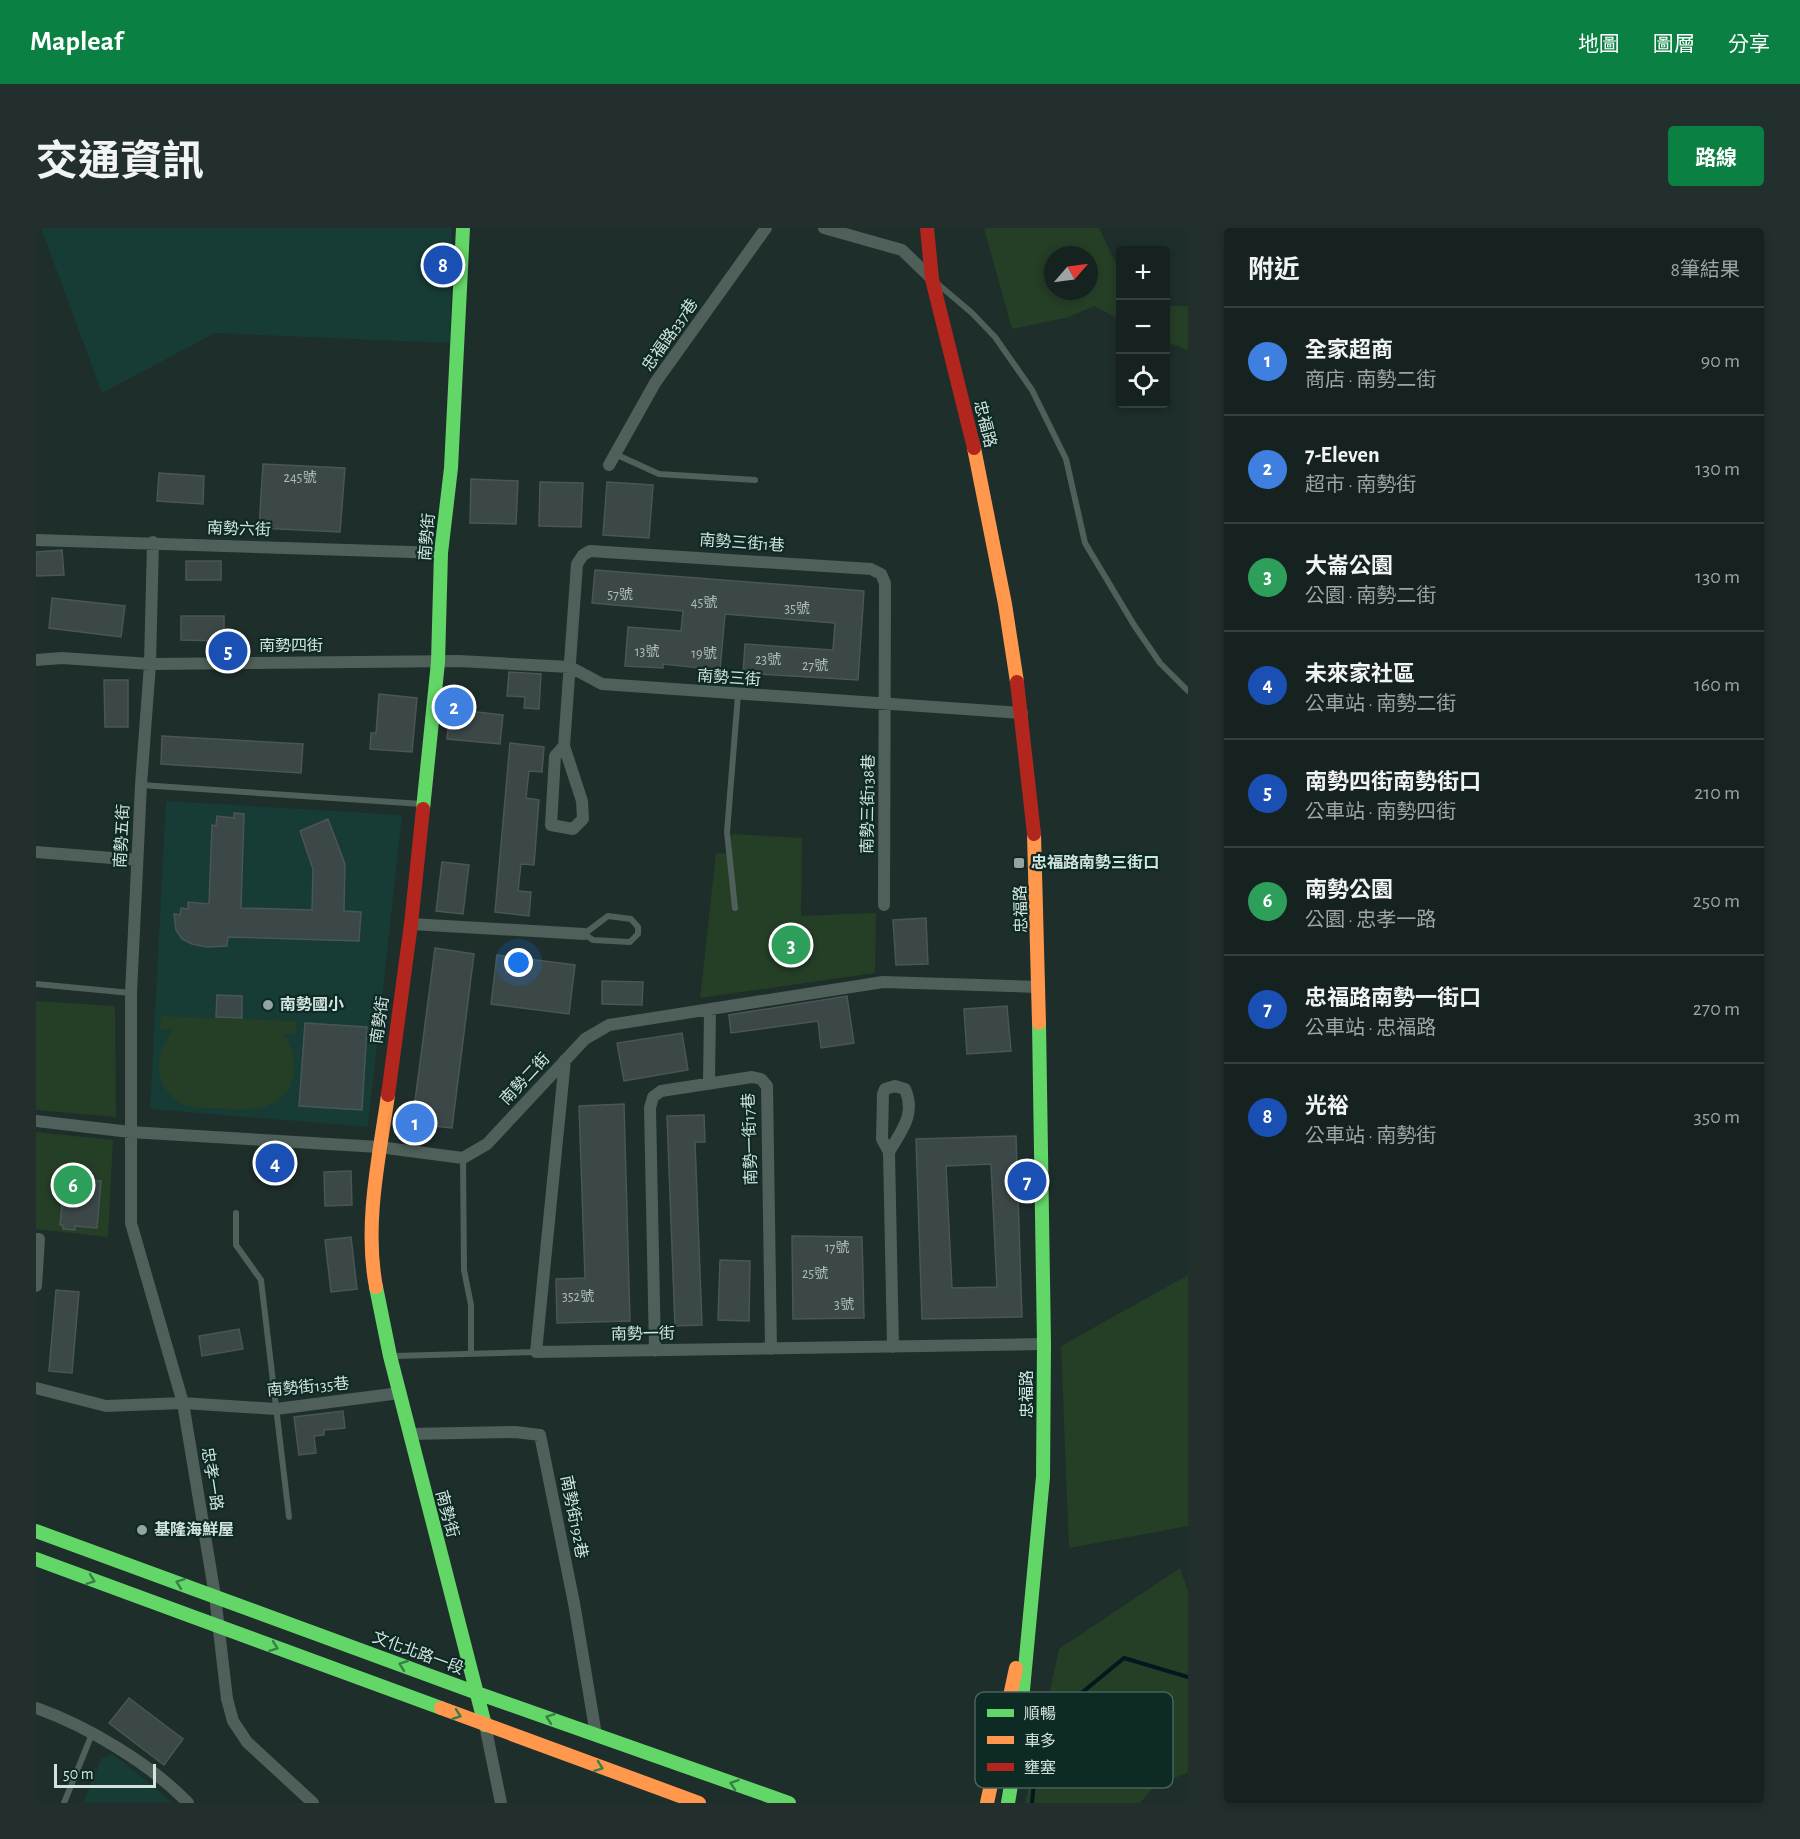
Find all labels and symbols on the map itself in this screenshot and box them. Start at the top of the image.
pin: 8 [424,243,462,288]
north arrow [1044,246,1098,300]
street label: 忠福路337巷 [639,295,701,374]
street label: 忠福路 [971,399,1000,449]
house number: 245號 [284,470,316,485]
street label: 南勢街 [416,512,437,562]
street label: 南勢六街 [207,519,271,538]
street label: 南勢三街1巷 [699,531,785,554]
house number: 57號 [607,587,633,602]
house number: 45號 [691,595,717,610]
house number: 35號 [784,601,810,616]
pin: 5 [208,628,248,674]
street label: 南勢四街 [259,637,323,654]
house number: 13號 [635,644,659,659]
house number: 19號 [691,646,717,661]
house number: 23號 [755,652,781,667]
house number: 27號 [802,658,828,673]
street label: 南勢三街 [697,667,762,688]
pin: 2 [434,684,474,730]
street label: 南勢三街138巷 [858,754,877,854]
street label: 南勢五街 [111,804,132,868]
place label: 忠福路南勢三街口 [1031,854,1159,871]
marker: 忠福路南勢三街口 [1012,856,1026,870]
street label: 忠福路 [1012,885,1029,933]
pin: 3 [772,922,810,968]
your location [504,948,533,977]
street label: 南勢街 [368,995,391,1045]
place label: 南勢國小 [280,996,344,1013]
marker: 南勢國小 [261,998,275,1012]
street label: 南勢二街 [497,1049,553,1108]
street label: 南勢一街17巷 [739,1093,760,1185]
pin: 1 [396,1100,434,1146]
pin: 4 [256,1140,294,1186]
pin: 7 [1008,1158,1046,1204]
pin: 6 [54,1162,93,1208]
house number: 17號 [825,1240,849,1255]
house number: 25號 [802,1266,828,1281]
house number: 352號 [562,1289,594,1304]
house number: 3號 [834,1297,854,1312]
street label: 南勢一街 [611,1324,675,1343]
street label: 忠福路 [1018,1370,1035,1418]
street label: 南勢街135巷 [266,1374,350,1399]
street label: 忠孝一路 [199,1446,226,1512]
street label: 南勢街192巷 [558,1474,591,1560]
street label: 南勢街 [433,1488,462,1539]
place label: 基隆海鮮屋 [154,1521,234,1538]
marker: 基隆海鮮屋 [135,1523,149,1537]
one-way arrow [85,1572,96,1585]
one-way arrow [175,1578,186,1591]
street label: 文化北路一段 [370,1628,466,1677]
one-way arrow [268,1640,279,1652]
one-way arrow [398,1660,409,1673]
legend [975,1692,1173,1788]
text: 順暢 [1024,1706,1056,1722]
one-way arrow [451,1707,462,1720]
one-way arrow [545,1713,556,1726]
text: 車多 [1024,1732,1056,1749]
one-way arrow [594,1759,604,1772]
text: 壅塞 [1024,1759,1056,1776]
scale bar [54,1761,156,1788]
one-way arrow [729,1778,740,1791]

